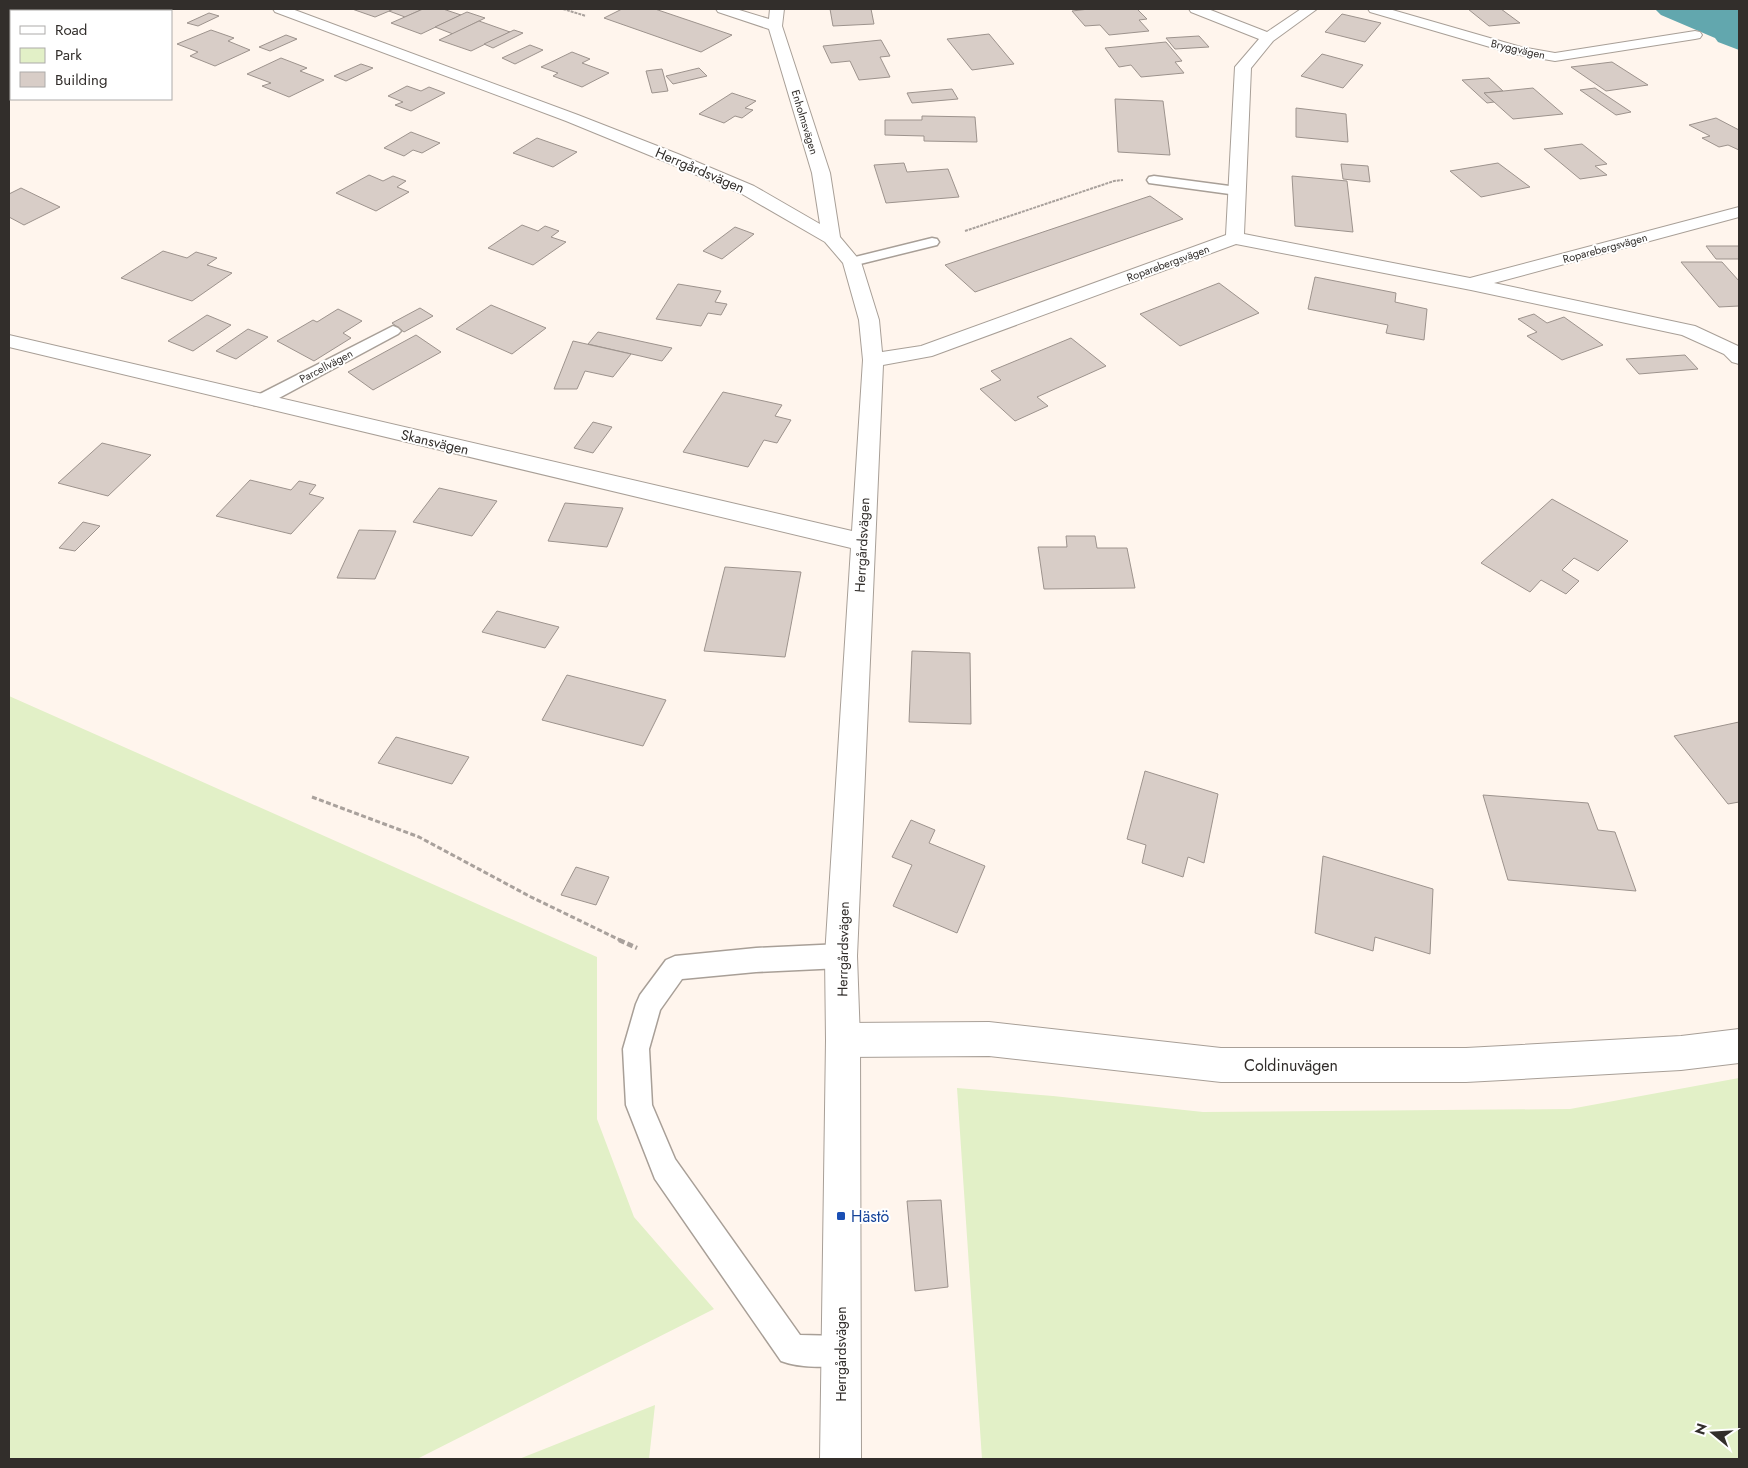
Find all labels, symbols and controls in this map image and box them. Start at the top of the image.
legend [10,10,172,100]
text: Road [55,19,87,41]
street label: Bryggvägen [1489,35,1547,63]
text: Park [55,44,82,66]
text: Building [55,69,107,91]
street label: Enholmsvägen [788,88,822,156]
street label: Herrgårdsvägen [652,142,748,198]
street label: Roparebergsvägen [1561,229,1649,267]
street label: Roparebergsvägen [1124,241,1212,285]
street label: Parcellvägen [296,345,356,387]
street label: Skansvägen [399,424,471,460]
street label: Herrgårdsvägen [850,497,874,593]
street label: Herrgårdsvägen [832,901,854,997]
street label: Coldinuvägen [1244,1054,1338,1077]
place label: Hästö [851,1205,889,1228]
marker: Hästö [835,1210,847,1222]
street label: Herrgårdsvägen [831,1306,851,1402]
north arrow [1688,1408,1738,1458]
text: N [1689,1421,1712,1437]

